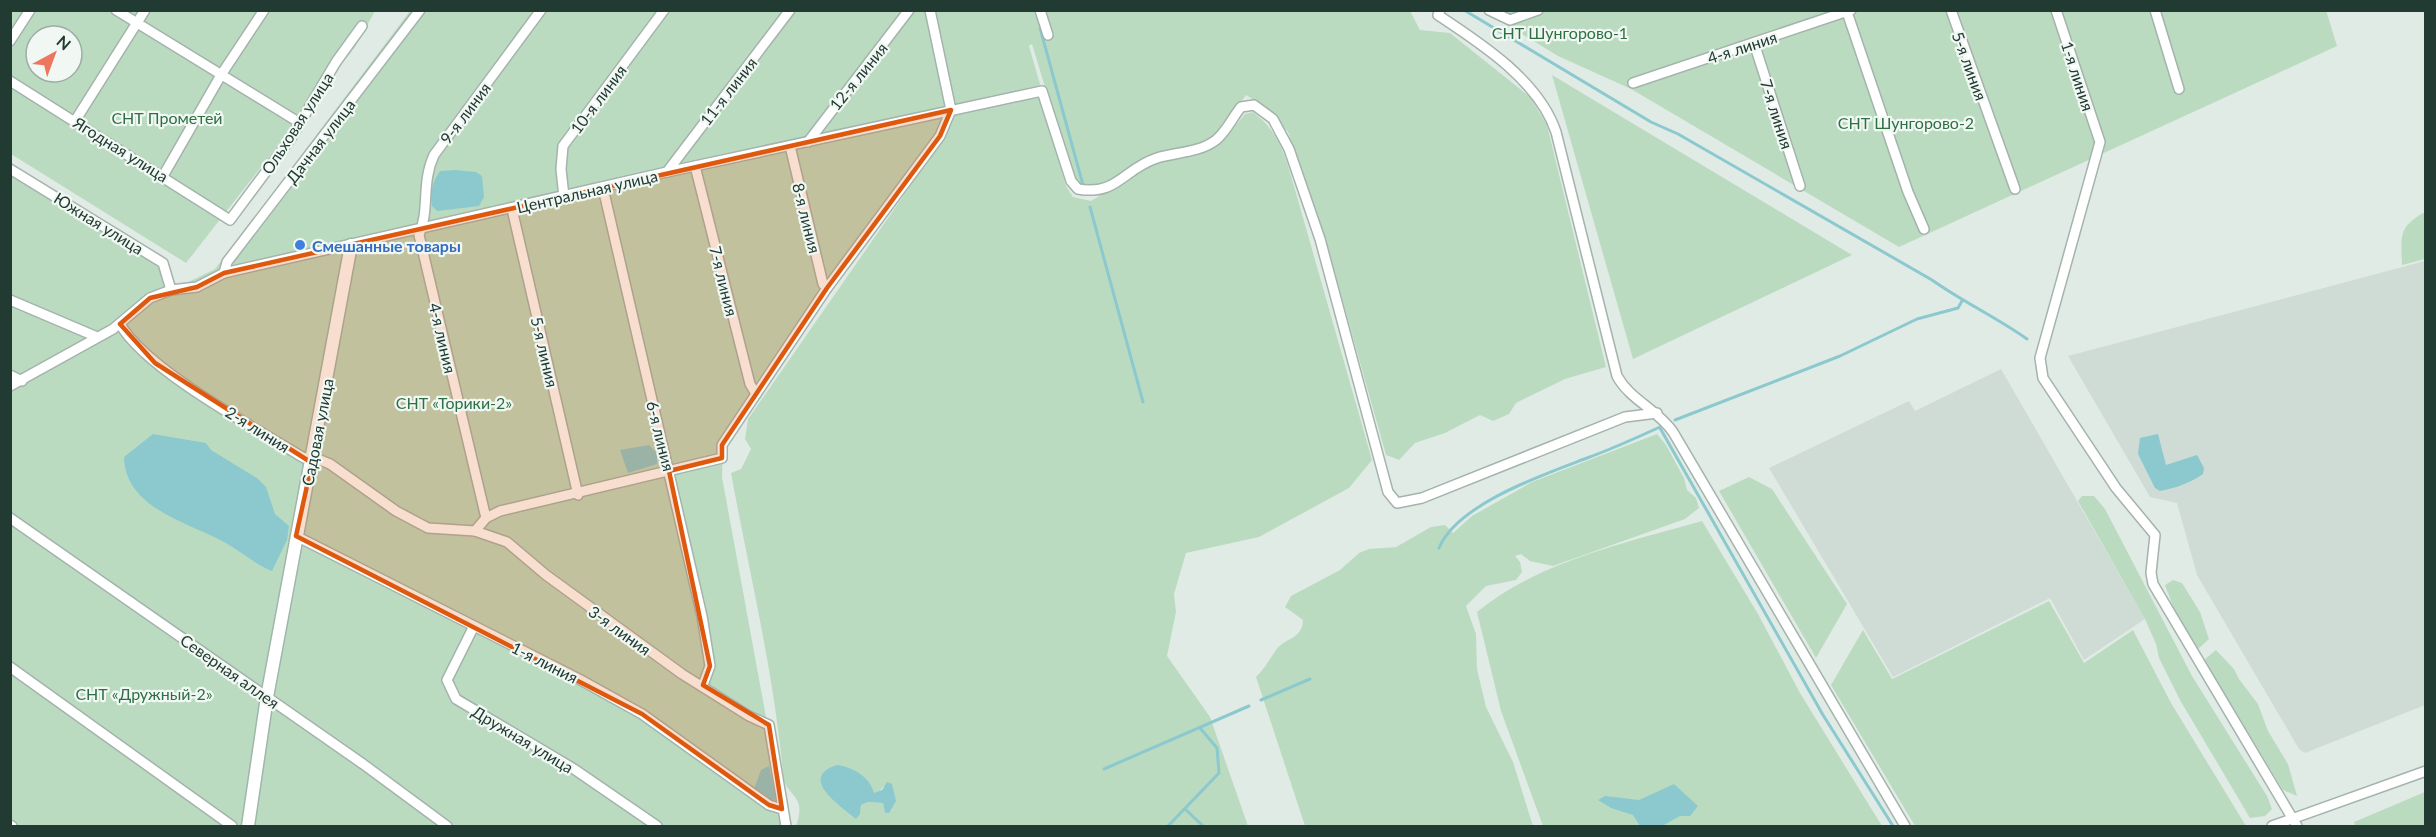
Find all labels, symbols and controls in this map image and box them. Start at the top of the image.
park label: СНТ Шунгорово-1 [1492,23,1628,42]
north arrow [24,24,84,84]
street label: 4-я линия [1705,27,1779,67]
street label: 5-я линия [1949,29,1991,103]
text: N [53,31,75,54]
street label: 12-я линия [825,38,891,114]
street label: 1-я линия [2058,39,2098,113]
street label: 11-я линия [696,53,760,129]
street label: 10-я линия [566,61,630,137]
street label: Ольховая улица [257,69,337,177]
street label: 7-я линия [1757,77,1797,151]
street label: 9-я линия [436,79,494,147]
street label: Дачная улица [281,95,359,187]
park label: СНТ Прометей [111,108,223,127]
street label: Ягодная улица [69,112,172,186]
park label: СНТ Шунгорово-2 [1838,113,1974,132]
street label: Центральная улица [515,166,659,216]
street label: 8-я линия [789,181,825,255]
street label: Южная улица [51,188,147,258]
place label: Смешанные товары [312,236,461,255]
marker: Смешанные товары [293,238,307,252]
street label: 7-я линия [706,244,742,318]
street label: 4-я линия [426,301,460,375]
street label: 5-я линия [528,315,562,389]
street label: Садовая улица [297,377,337,487]
park label: СНТ «Торики-2» [396,393,512,412]
street label: 6-я линия [643,399,679,473]
street label: 2-я линия [222,402,294,456]
street label: 3-я линия [585,601,655,659]
street label: Северная аллея [177,630,283,712]
street label: 1-я линия [509,637,581,687]
park label: СНТ «Дружный-2» [75,684,213,703]
street label: Дружная улица [469,701,577,777]

